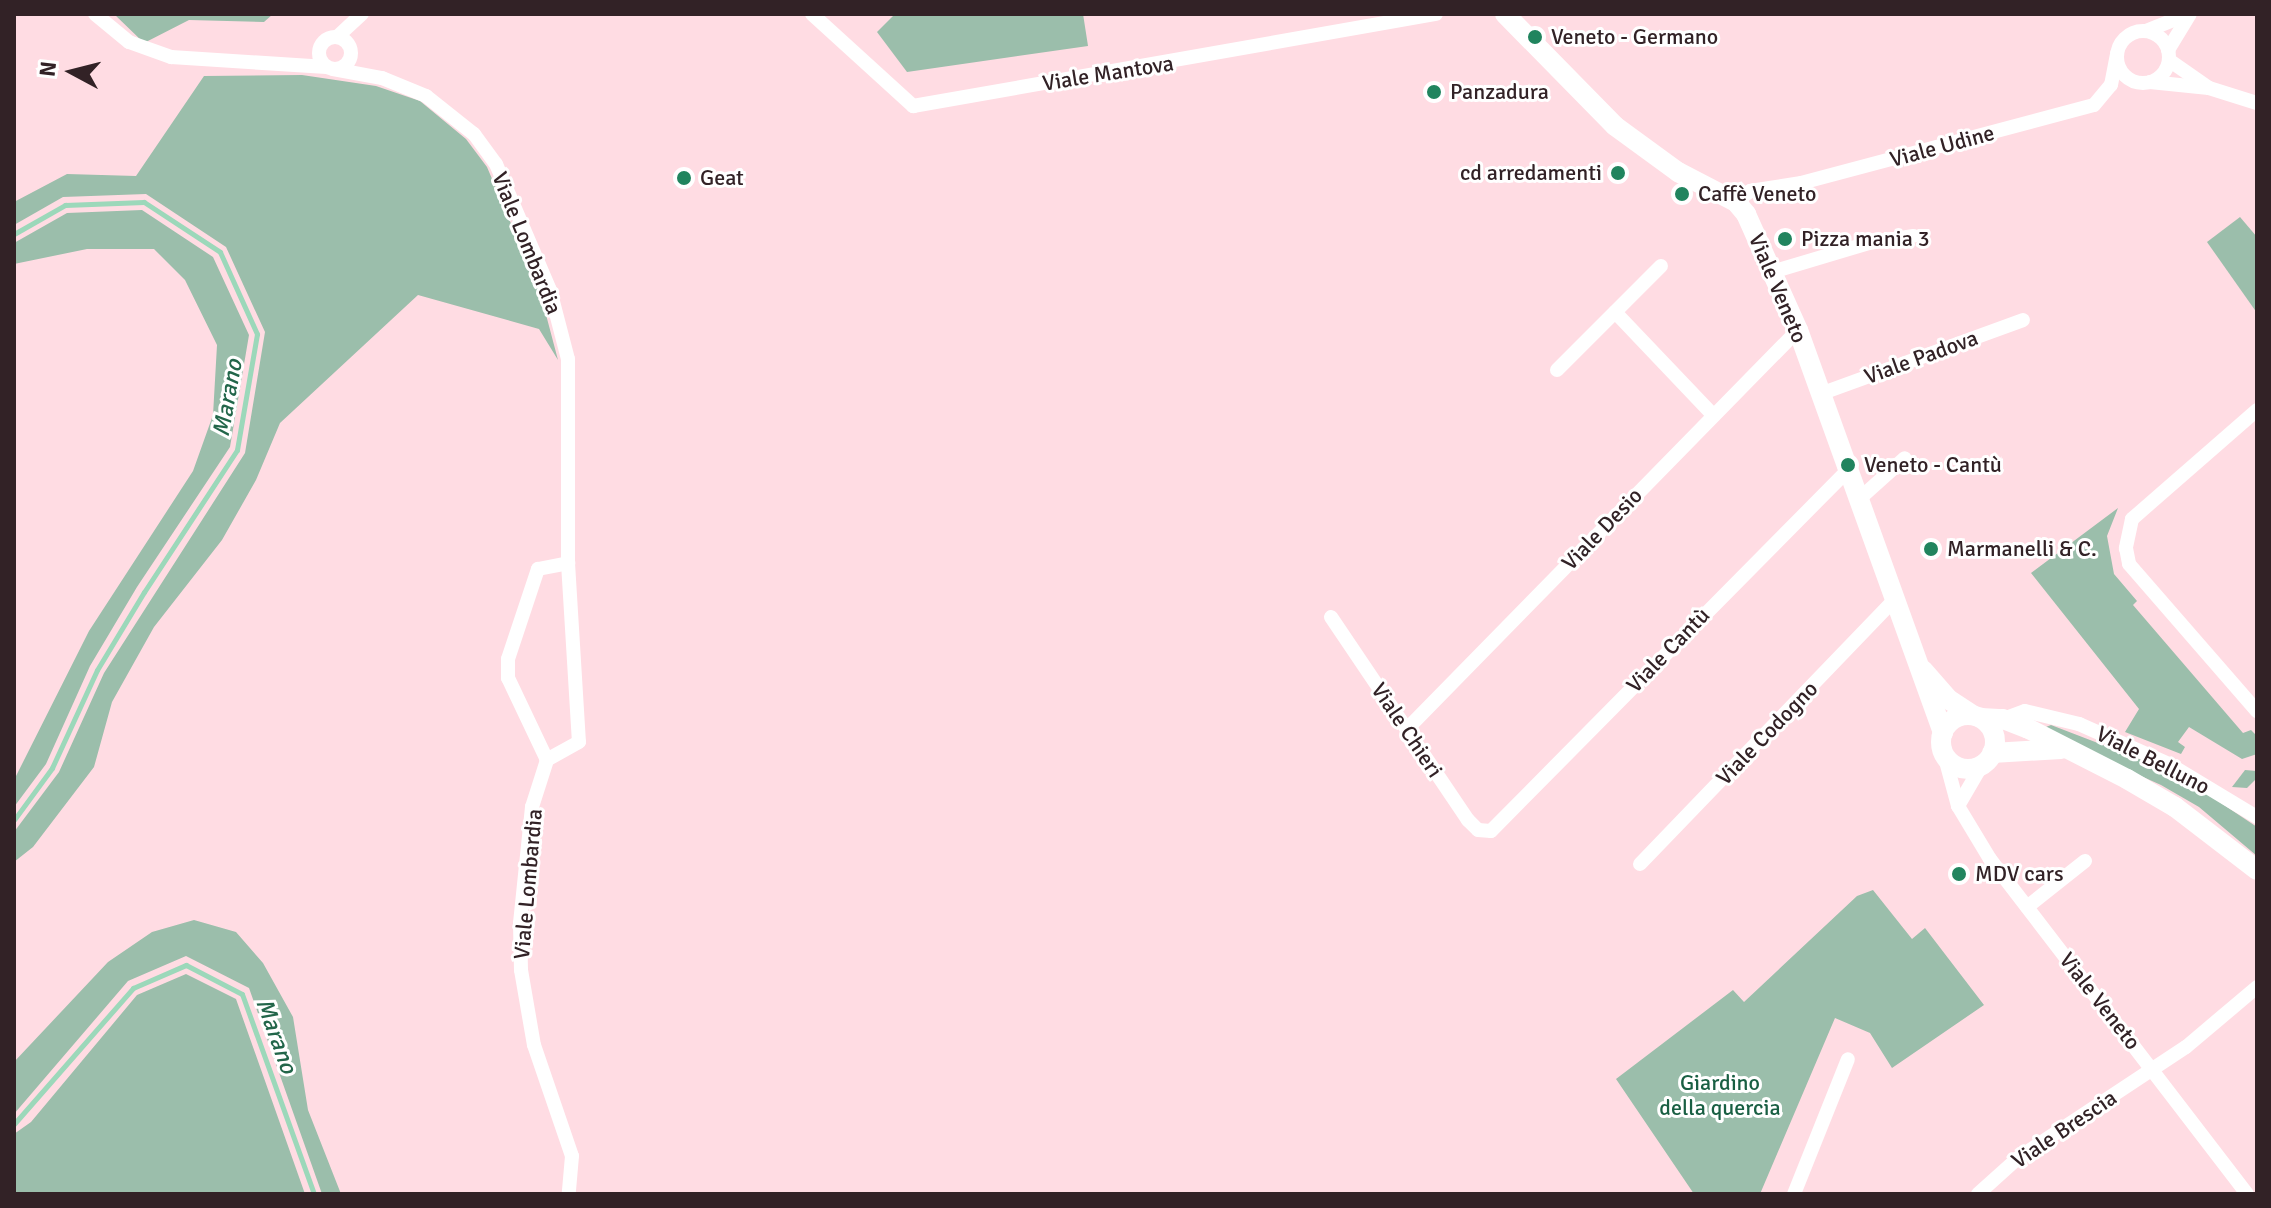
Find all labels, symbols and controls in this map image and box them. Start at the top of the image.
place label: Veneto - Germano [1551,24,1718,50]
marker: Veneto - Germano [1526,28,1544,46]
north arrow [32,32,112,112]
street label: Viale Mantova [1040,50,1176,96]
text: N [33,60,62,78]
place label: Panzadura [1450,79,1549,105]
marker: Panzadura [1425,83,1443,101]
street label: Viale Udine [1887,119,1997,173]
place label: cd arredamenti [1460,160,1602,186]
marker: cd arredamenti [1609,164,1627,182]
place label: Geat [700,165,744,191]
street label: Viale Lombardia [486,168,568,318]
marker: Geat [675,169,693,187]
place label: Caffè Veneto [1698,181,1817,207]
marker: Caffè Veneto [1673,185,1691,203]
place label: Pizza mania 3 [1801,226,1930,252]
street label: Viale Veneto [1743,229,1813,347]
marker: Pizza mania 3 [1776,230,1794,248]
street label: Viale Padova [1861,324,1981,390]
water label: Marano [207,357,249,439]
place label: Veneto - Cantù [1864,452,2002,478]
marker: Veneto - Cantù [1839,456,1857,474]
street label: Viale Desio [1556,482,1648,576]
place label: Marmanelli & C. [1947,536,2097,562]
marker: Marmanelli & C. [1922,540,1940,558]
street label: Viale Cantù [1621,602,1715,698]
street label: Viale Codogno [1711,675,1823,791]
street label: Viale Chieri [1366,678,1448,782]
street label: Viale Belluno [2092,720,2214,800]
street label: Viale Lombardia [508,808,548,960]
place label: MDV cars [1975,861,2064,887]
marker: MDV cars [1950,865,1968,883]
street label: Viale Veneto [2054,947,2146,1055]
water label: Marano [249,994,303,1078]
park label: Giardino della quercia [1659,1069,1781,1120]
street label: Viale Brescia [2007,1084,2121,1174]

